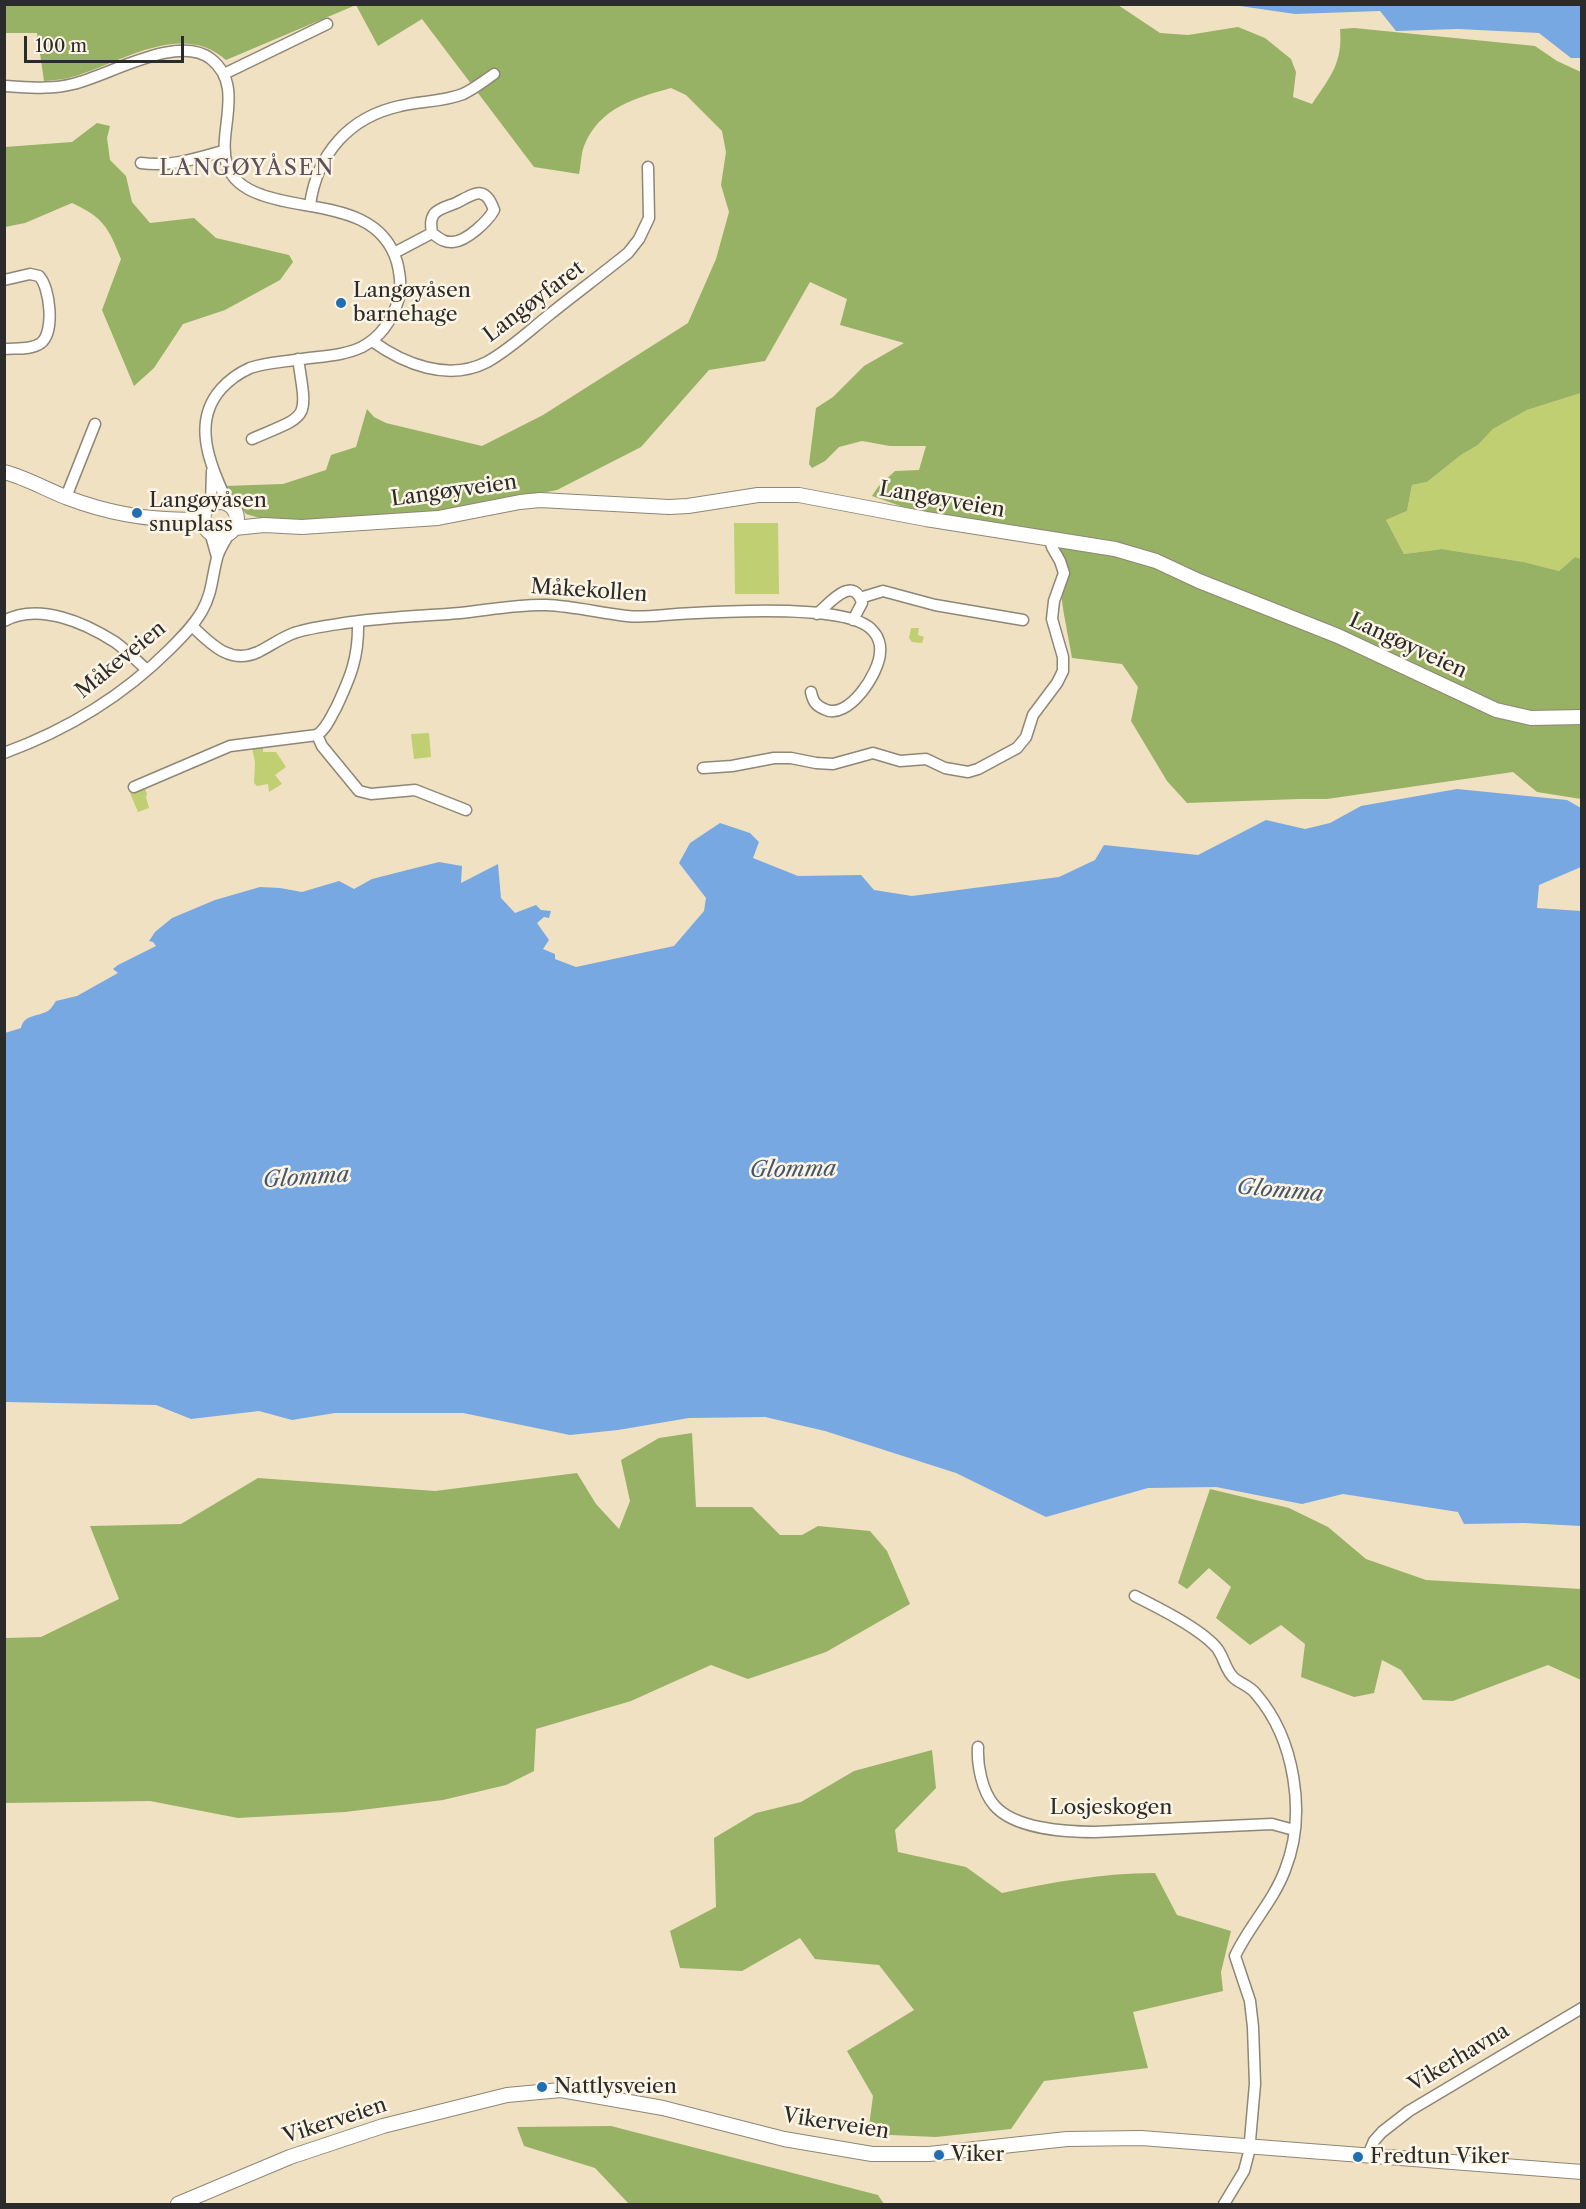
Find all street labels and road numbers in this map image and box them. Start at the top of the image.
street label: Langøyfaret [479,256,589,348]
street label: Langøyveien [389,470,519,512]
street label: Langøyveien [877,477,1007,523]
street label: Måkekollen [530,574,648,608]
street label: Langøyveien [1345,608,1471,684]
street label: Måkeveien [71,616,171,704]
street label: Losjeskogen [1050,1795,1172,1821]
street label: Vikerhavna [1404,2018,1514,2098]
street label: Vikerveien [280,2092,390,2150]
street label: Vikerveien [781,2103,891,2145]

